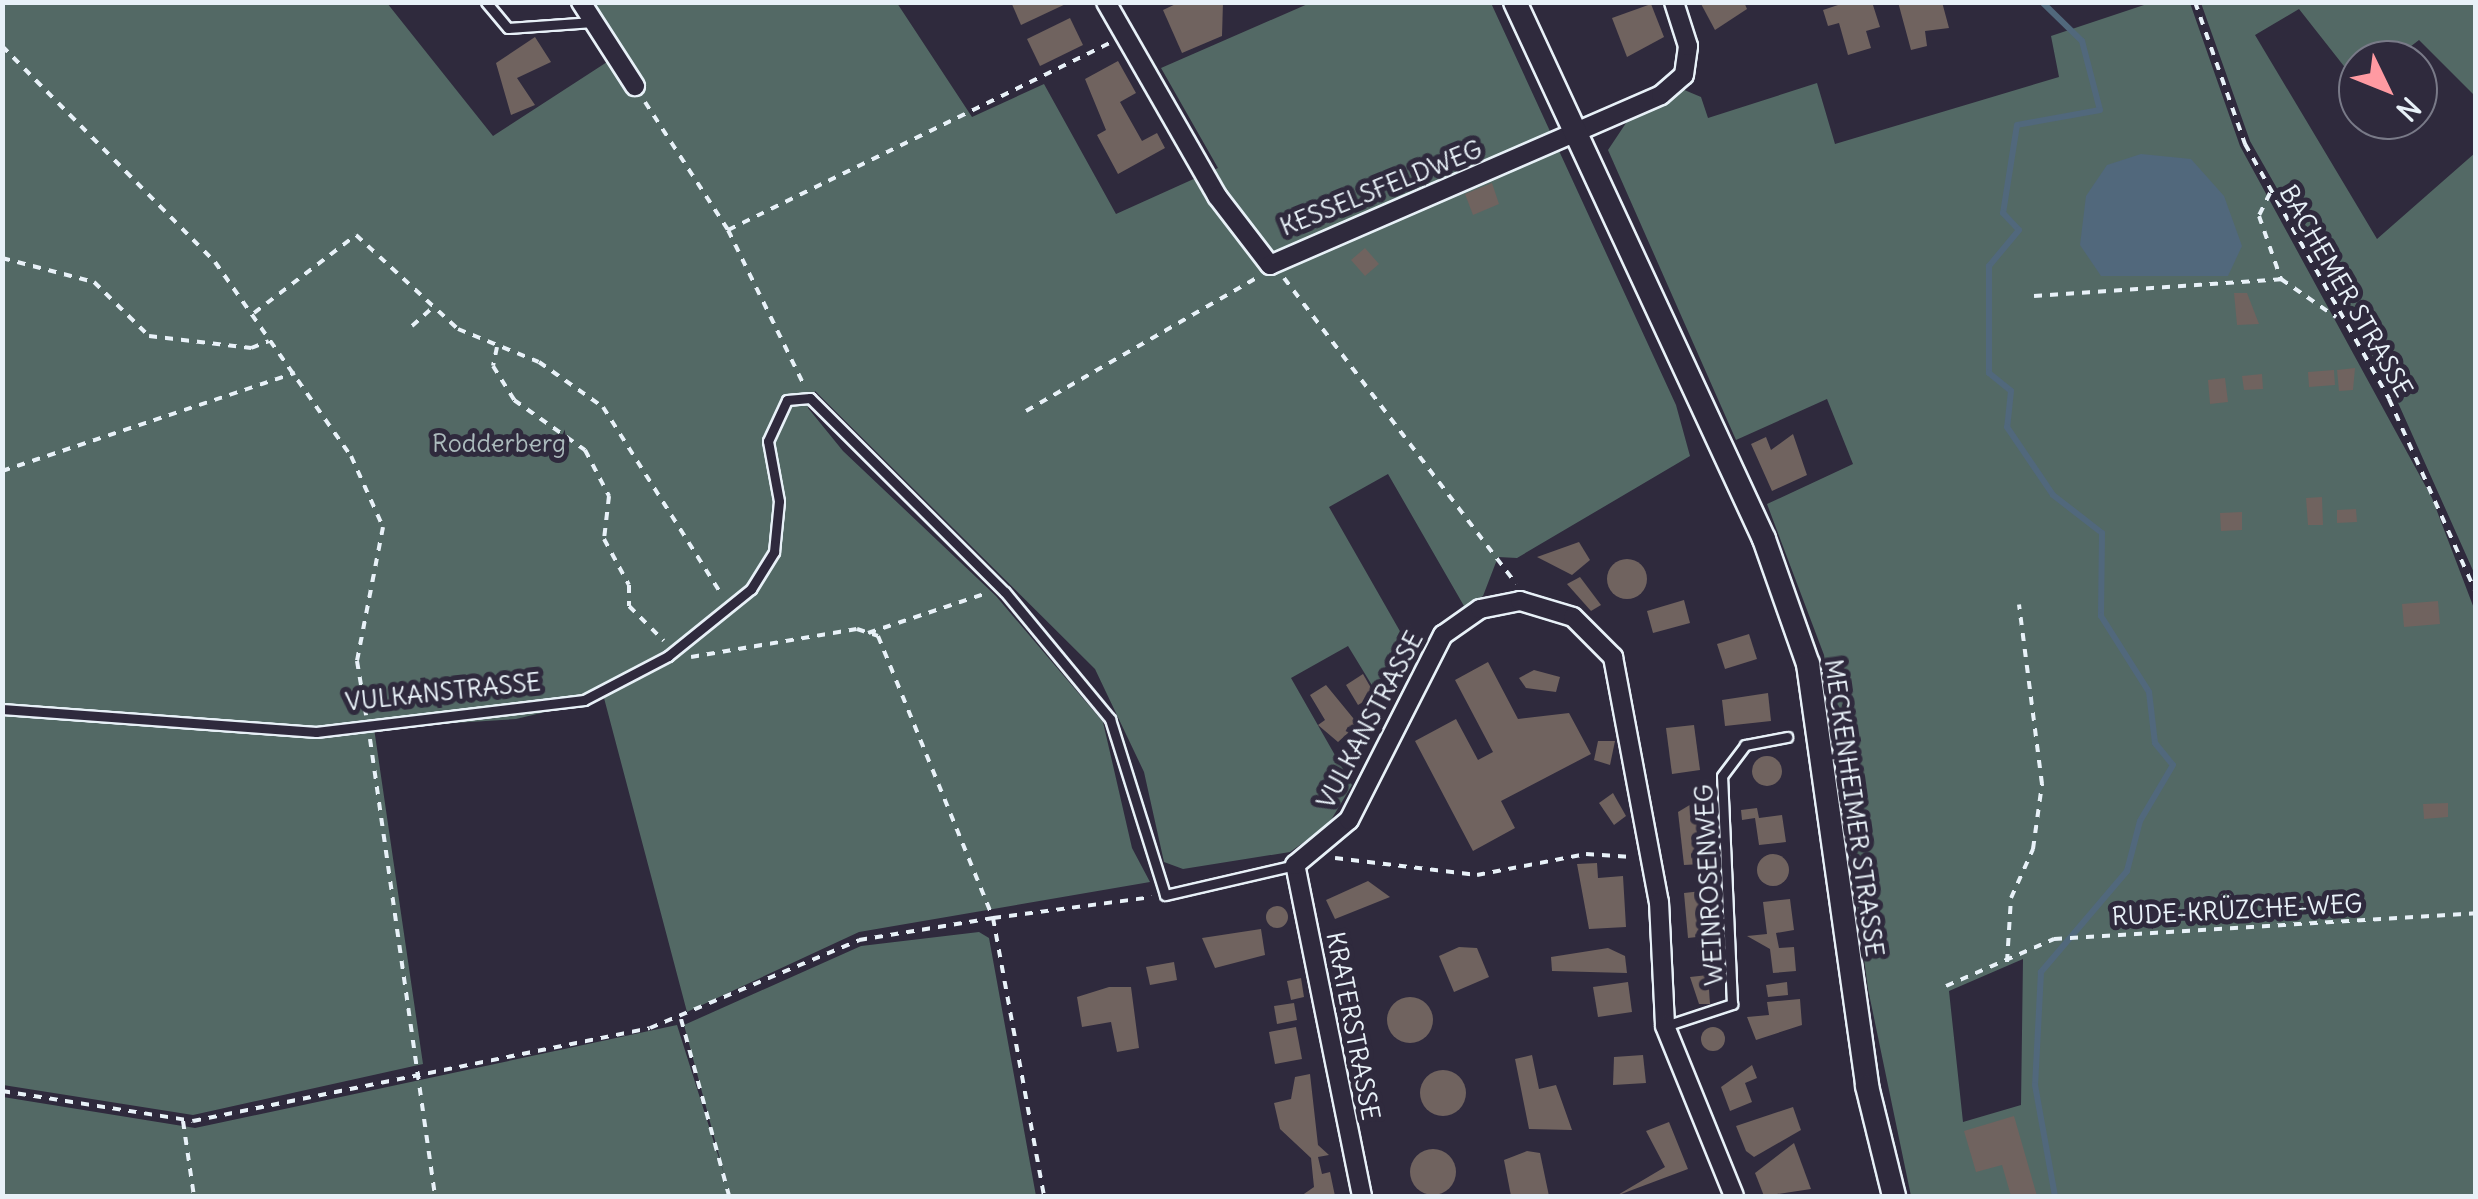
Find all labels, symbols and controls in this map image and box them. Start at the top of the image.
north arrow [2338,40,2438,140]
text: N [2389,90,2428,128]
street label: KESSELSFELDWEG [1276,134,1486,242]
street label: BACHEMER STRASSE [2273,180,2419,402]
park label: Rodderberg [432,428,566,458]
street label: VULKANSTRASSE [1311,626,1429,814]
street label: MECKENHEIMER STRASSE [1818,657,1890,959]
street label: VULKANSTRASSE [344,667,542,717]
street label: WEINROSENWEG [1689,784,1729,986]
street label: RUDE-KRÜZCHE-WEG [2111,888,2363,932]
street label: KRATERSTRASSE [1320,929,1386,1123]

